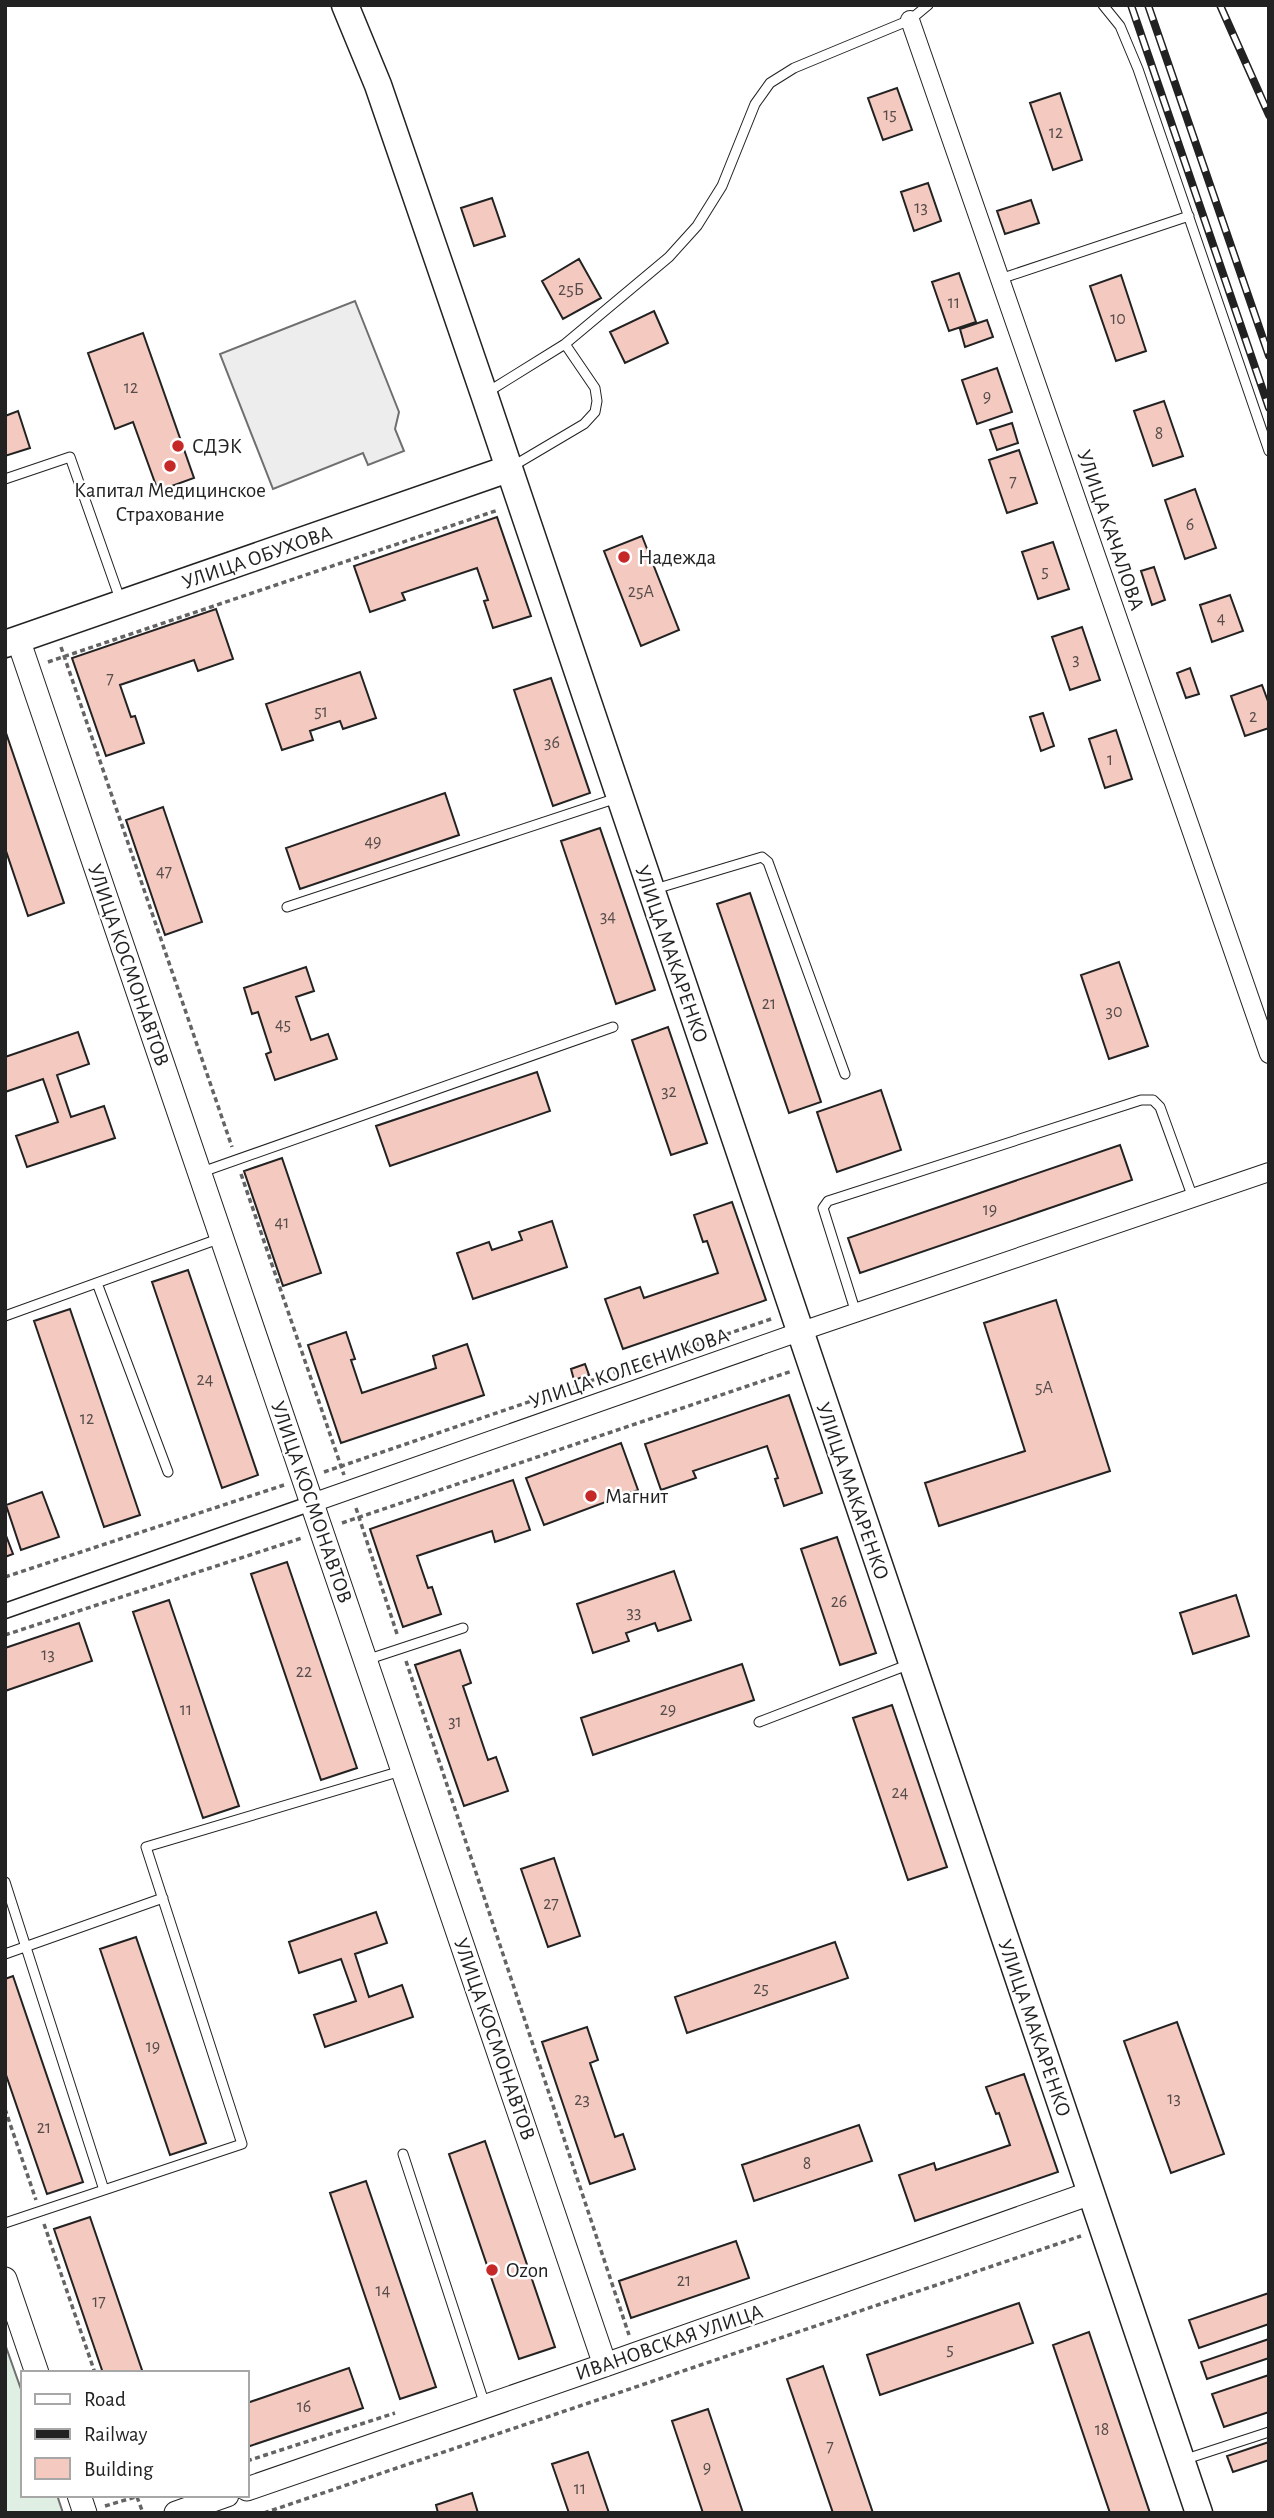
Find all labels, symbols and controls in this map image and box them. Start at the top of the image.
house number: 15 [883,106,897,124]
house number: 12 [1049,124,1063,142]
house number: 13 [914,199,928,217]
house number: 25Б [558,281,584,299]
house number: 11 [948,294,960,312]
house number: 10 [1110,310,1126,328]
house number: 12 [124,379,138,397]
house number: 9 [983,388,991,406]
house number: 8 [1155,425,1163,443]
place label: СДЭК [192,436,242,457]
marker: СДЭК [170,438,186,454]
street label: УЛИЦА КАЧАЛОВА [1073,447,1148,613]
marker: Капитал Медицинское Страхование [162,458,178,474]
house number: 7 [1009,473,1017,491]
place label: Капитал Медицинское Страхование [74,480,266,525]
house number: 6 [1186,516,1194,534]
street label: УЛИЦА ОБУХОВА [180,522,335,593]
place label: Надежда [638,547,716,568]
marker: Надежда [616,549,632,565]
house number: 5 [1041,563,1049,581]
house number: 25А [628,583,655,601]
house number: 4 [1217,610,1226,628]
house number: 3 [1072,651,1080,669]
house number: 7 [106,670,114,688]
house number: 51 [314,703,328,721]
house number: 2 [1249,708,1257,726]
house number: 36 [544,734,560,752]
house number: 1 [1107,751,1113,769]
house number: 49 [364,833,382,851]
street label: УЛИЦА КОСМОНАВТОВ [84,861,173,1069]
house number: 47 [156,863,172,881]
street label: УЛИЦА МАКАРЕНКО [631,863,712,1046]
house number: 34 [600,908,616,926]
house number: 21 [762,995,776,1013]
house number: 30 [1106,1003,1122,1021]
house number: 45 [275,1016,291,1034]
house number: 32 [661,1083,677,1101]
house number: 19 [983,1201,997,1219]
house number: 41 [275,1214,289,1232]
street label: УЛИЦА КОЛЕСНИКОВА [527,1324,732,1412]
house number: 24 [197,1371,214,1389]
house number: 5А [1035,1379,1053,1397]
street label: УЛИЦА КОСМОНАВТОВ [267,1398,356,1606]
street label: УЛИЦА МАКАРЕНКО [812,1400,893,1583]
house number: 12 [80,1410,94,1428]
place label: Магнит [605,1486,669,1507]
marker: Магнит [583,1488,599,1504]
house number: 26 [831,1593,847,1611]
house number: 33 [627,1604,641,1622]
house number: 13 [41,1646,55,1664]
house number: 22 [296,1663,312,1681]
house number: 11 [180,1701,192,1719]
house number: 29 [660,1701,676,1719]
house number: 31 [448,1713,462,1731]
house number: 24 [892,1784,909,1802]
house number: 27 [543,1895,559,1913]
street label: УЛИЦА КОСМОНАВТОВ [450,1935,539,2143]
street label: УЛИЦА МАКАРЕНКО [994,1937,1075,2120]
house number: 25 [753,1980,769,1998]
house number: 19 [146,2038,160,2056]
house number: 13 [1167,2090,1181,2108]
house number: 23 [574,2091,590,2109]
house number: 21 [37,2119,51,2137]
house number: 8 [803,2155,811,2173]
place label: Ozon [506,2260,549,2281]
marker: Ozon [484,2262,500,2278]
house number: 21 [677,2272,691,2290]
house number: 14 [376,2282,391,2300]
house number: 17 [92,2293,106,2311]
street label: ИВАНОВСКАЯ УЛИЦА [573,2301,766,2384]
house number: 5 [946,2341,954,2359]
legend [21,2371,248,2497]
text: Road [84,2389,126,2410]
house number: 16 [297,2398,311,2416]
house number: 18 [1095,2421,1109,2439]
text: Railway [84,2424,147,2445]
house number: 7 [826,2438,834,2456]
text: Building [84,2459,154,2480]
house number: 9 [703,2459,711,2477]
house number: 11 [574,2480,586,2498]

